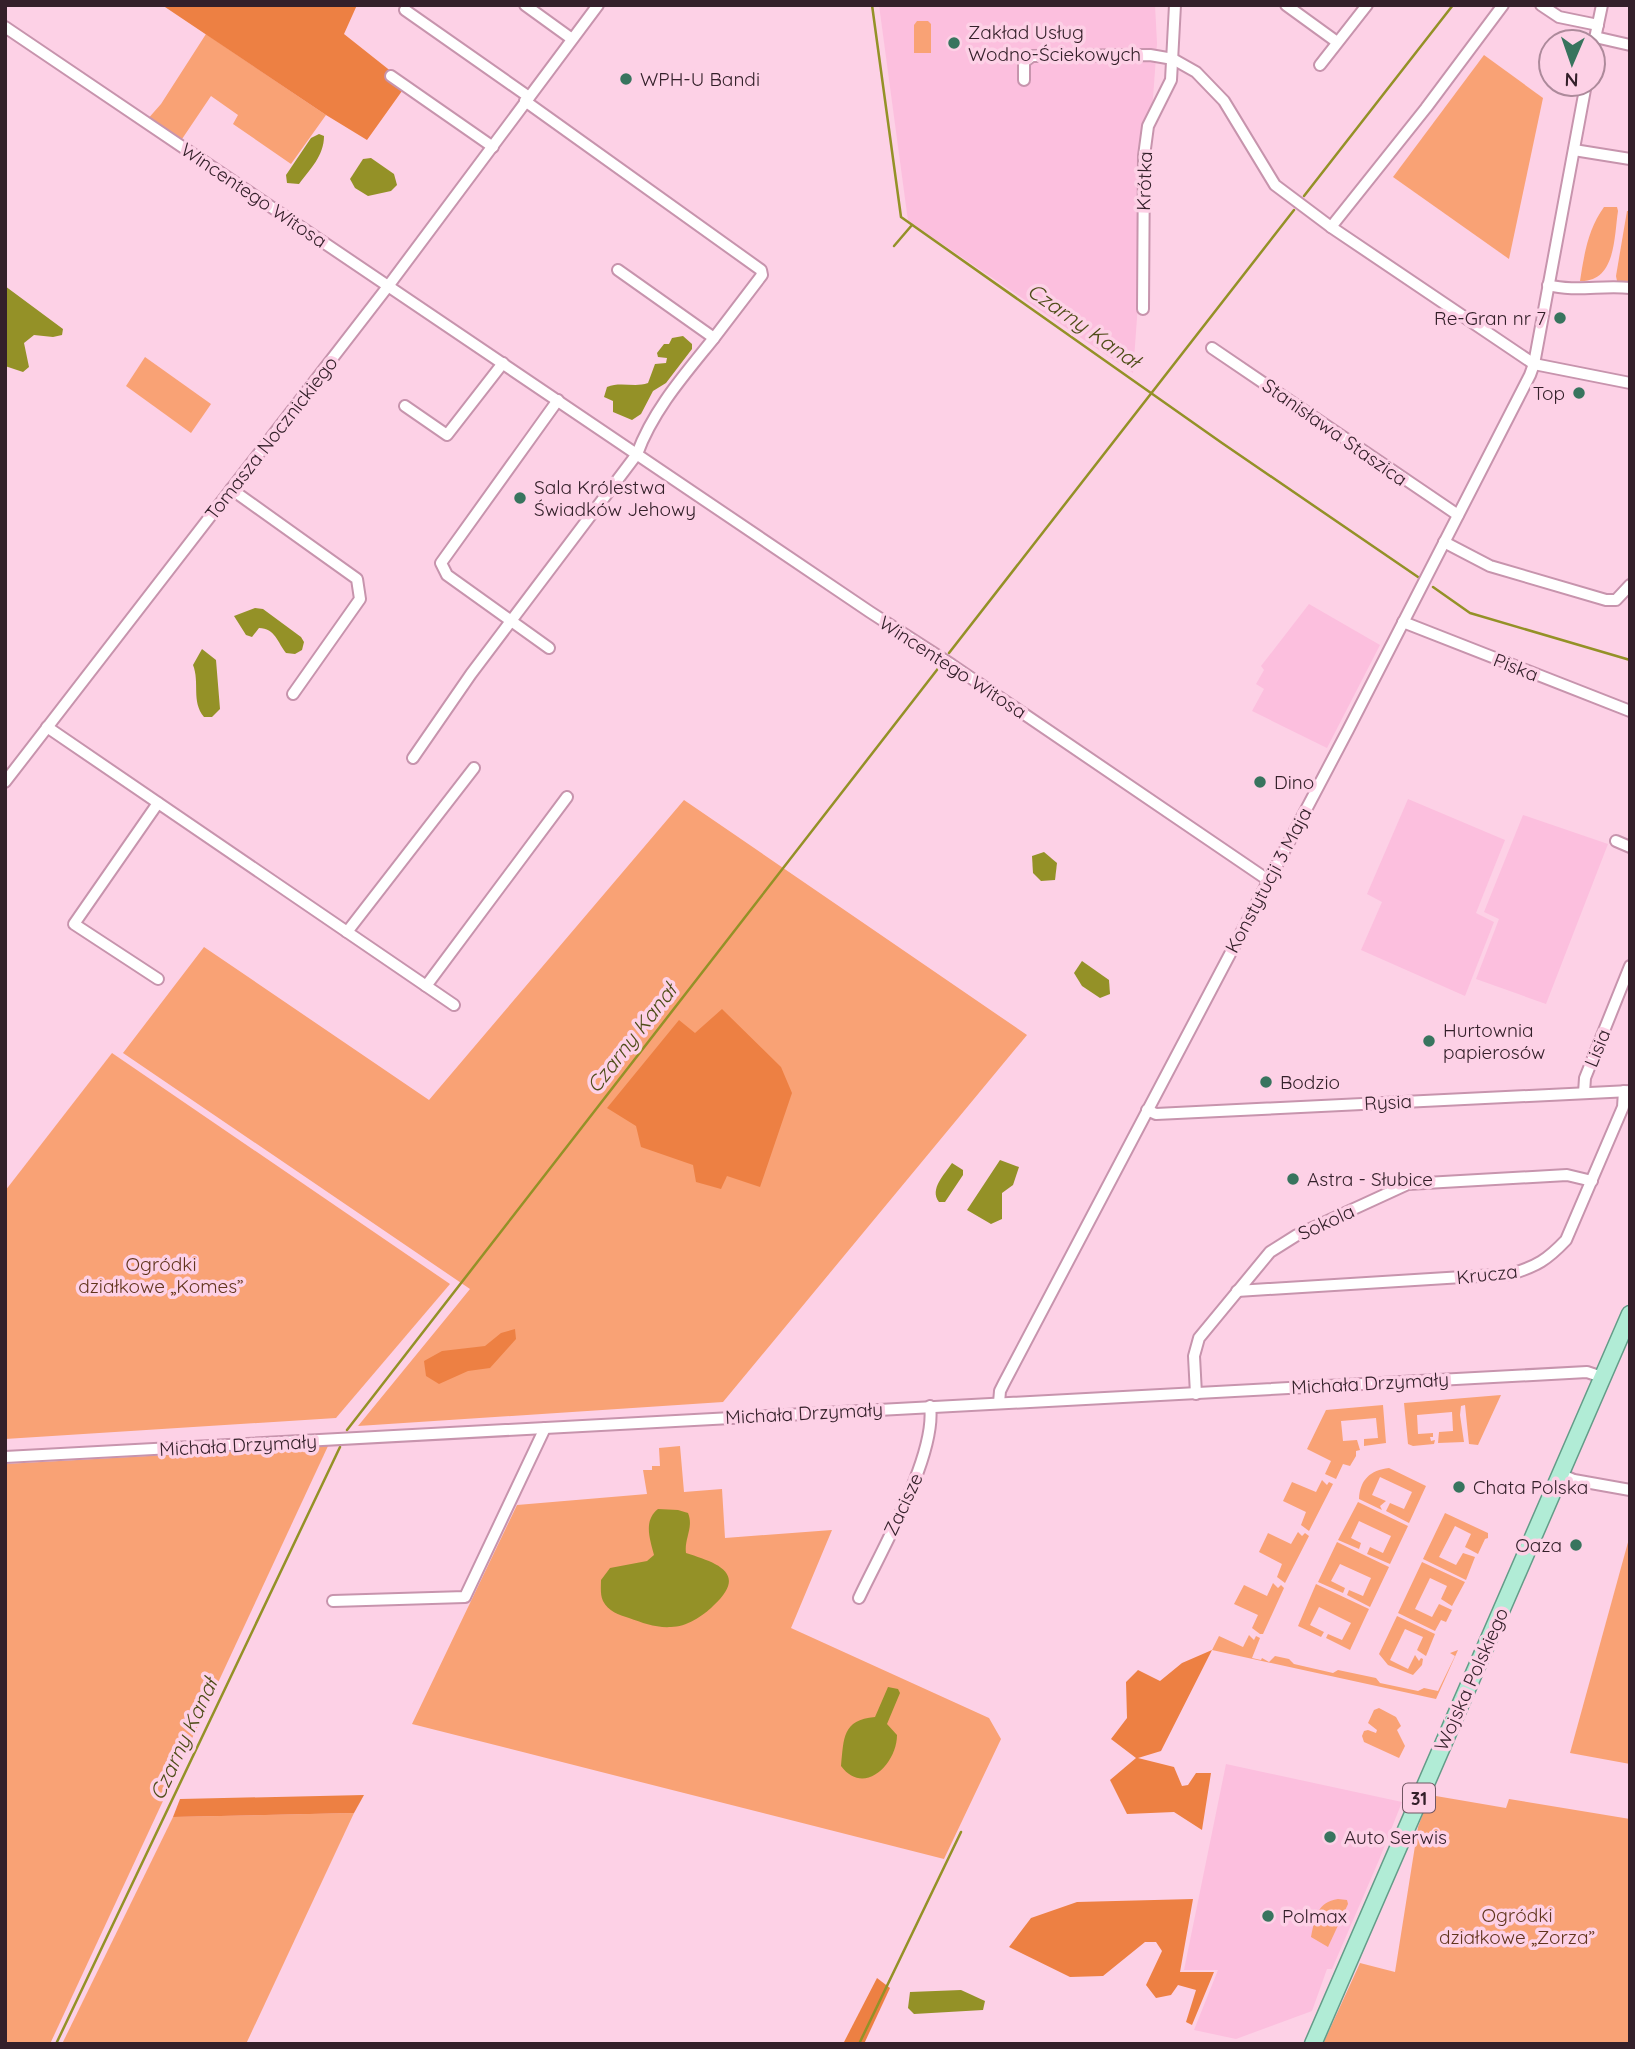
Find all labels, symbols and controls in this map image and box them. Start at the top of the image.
place label: Zakład Usług Wodno-Ściekowych [968,20,1141,66]
north arrow [1537,28,1607,98]
marker: Zakład Usług Wodno-Ściekowych [946,35,962,51]
place label: WPH-U Bandi [640,67,760,91]
text: N [1564,68,1579,92]
marker: WPH-U Bandi [618,71,634,87]
street label: Wincentego Witosa [176,137,332,253]
street label: Krótka [1131,151,1157,211]
water label: Czarny Kanał [1023,277,1148,375]
place label: Re-Gran nr 7 [1434,306,1546,330]
marker: Re-Gran nr 7 [1552,310,1568,326]
street label: Tomasza Nocznickiego [200,351,342,525]
street label: Stanisława Staszica [1258,373,1412,491]
place label: Top [1533,381,1565,405]
marker: Top [1571,385,1587,401]
place label: Sala Królestwa Świadków Jehowy [534,475,696,521]
marker: Sala Królestwa Świadków Jehowy [512,490,528,506]
street label: Wincentego Witosa [875,610,1031,724]
street label: Piska [1490,648,1542,686]
place label: Dino [1274,770,1314,794]
marker: Dino [1252,774,1268,790]
street label: Konstytucji 3 Maja [1219,803,1317,957]
water label: Czarny Kanał [580,976,683,1098]
place label: Hurtownia papierosów [1443,1018,1545,1064]
street label: Lisia [1579,1026,1615,1070]
marker: Hurtownia papierosów [1421,1033,1437,1049]
place label: Bodzio [1280,1070,1340,1094]
marker: Bodzio [1258,1074,1274,1090]
street label: Rysia [1363,1089,1413,1115]
place label: Astra - Słubice [1307,1167,1433,1191]
marker: Astra - Słubice [1285,1171,1301,1187]
street label: Sokola [1294,1199,1358,1245]
park label: Ogródki działkowe „Komes” [78,1252,244,1298]
street label: Krucza [1455,1259,1519,1289]
street label: Michała Drzymały [1291,1367,1449,1399]
street label: Michała Drzymały [725,1397,883,1429]
street label: Michała Drzymały [159,1429,317,1461]
street label: Zacisze [878,1469,928,1539]
place label: Chata Polska [1473,1475,1588,1499]
marker: Chata Polska [1451,1479,1467,1495]
place label: Oaza [1515,1533,1562,1557]
marker: Oaza [1568,1537,1584,1553]
street label: Wojska Polskiego [1429,1604,1513,1754]
water label: Czarny Kanał [144,1671,224,1804]
road number: 31 [1403,1783,1435,1812]
place label: Auto Serwis [1344,1825,1447,1849]
marker: Auto Serwis [1322,1829,1338,1845]
park label: Ogródki działkowe „Zorza” [1439,1903,1595,1949]
place label: Polmax [1282,1904,1347,1928]
marker: Polmax [1260,1908,1276,1924]

